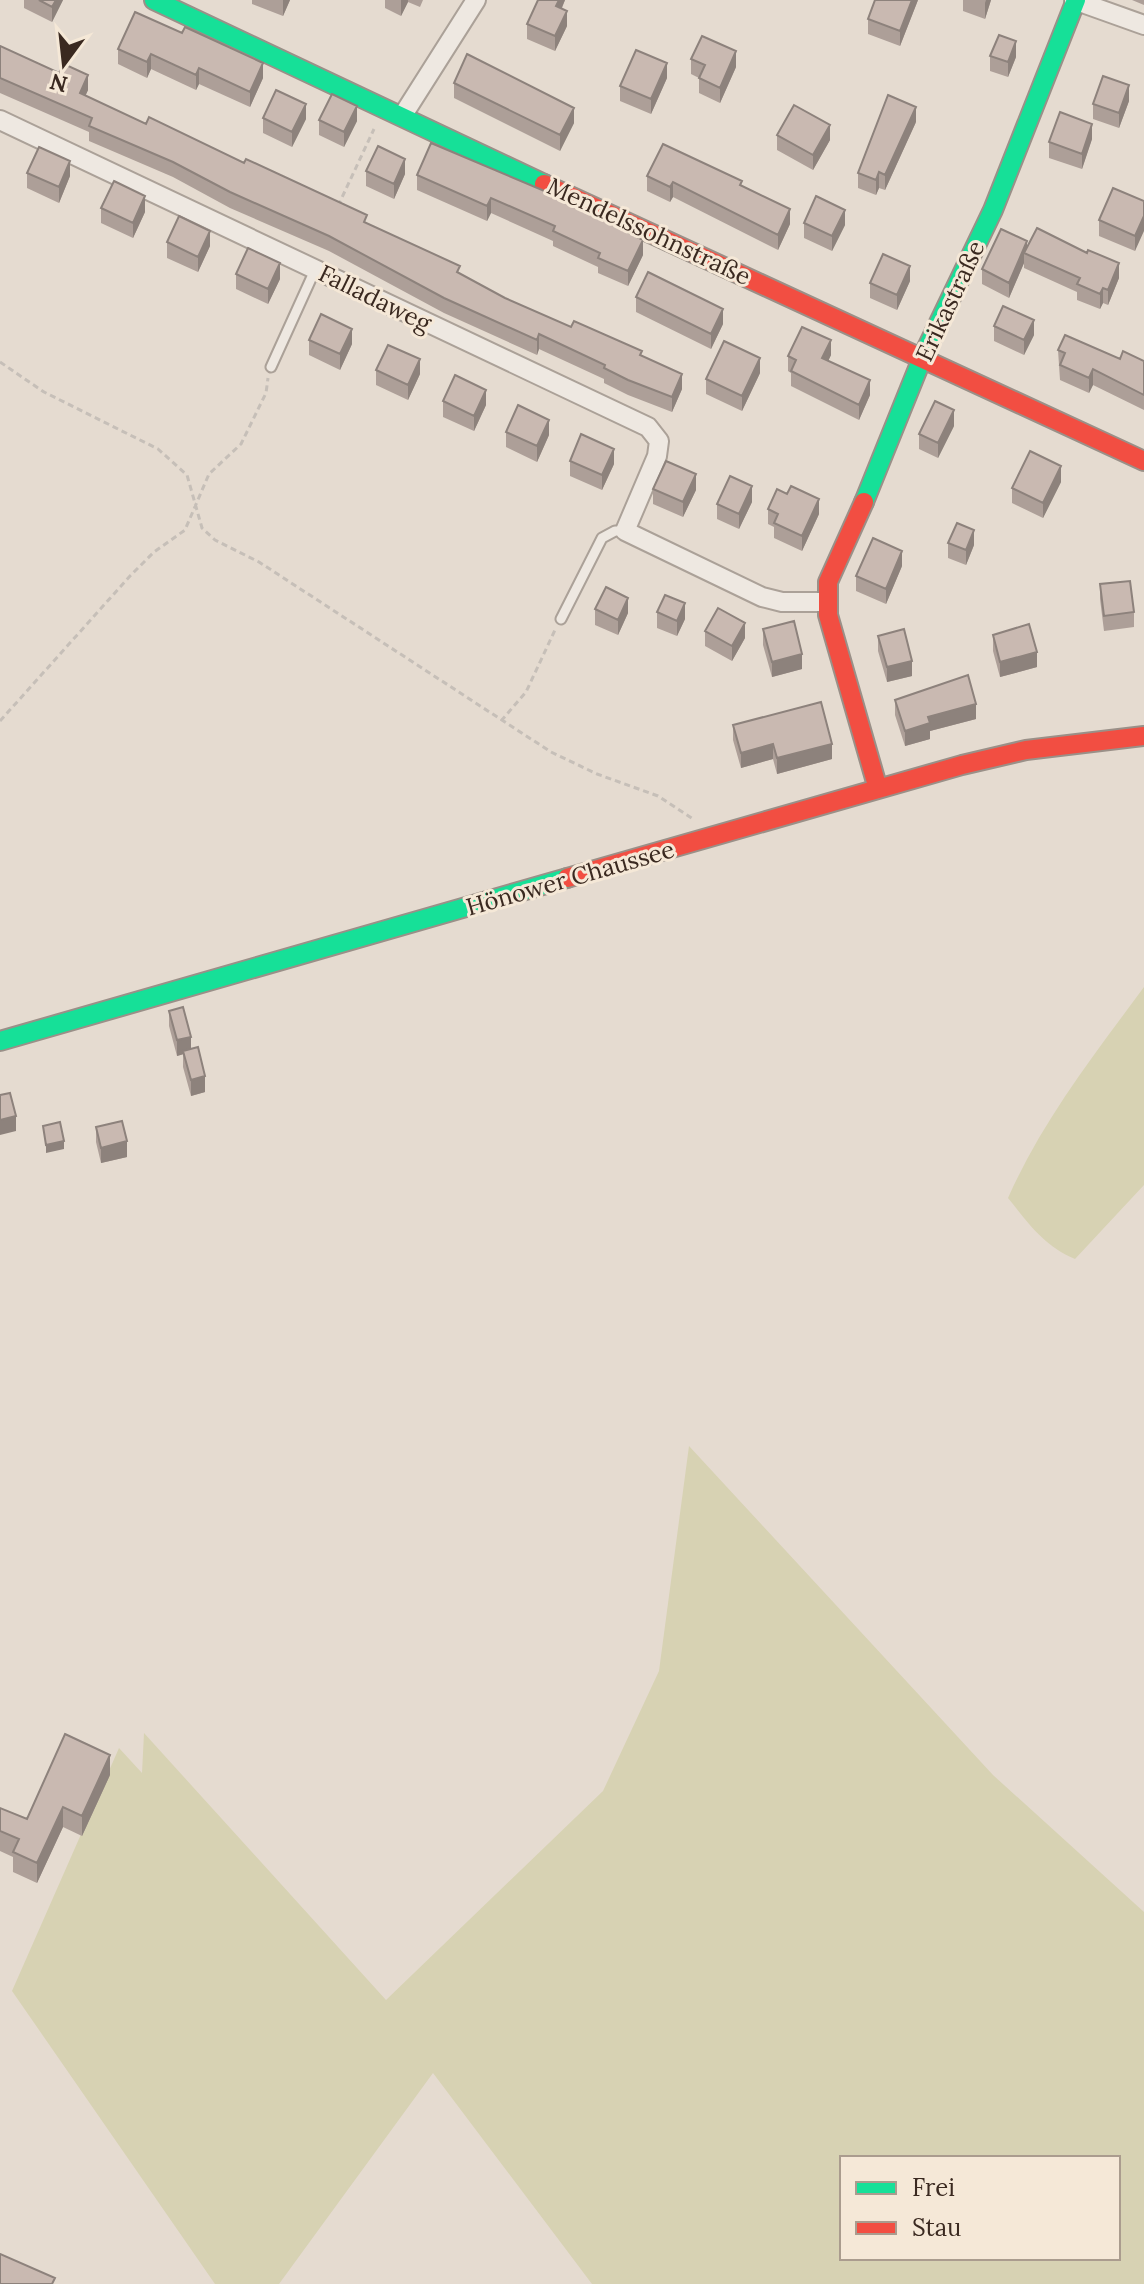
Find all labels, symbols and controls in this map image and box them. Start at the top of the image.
north arrow [24,24,104,104]
text: N [47,68,71,99]
street label: Mendelssohnstraße [542,170,756,292]
street label: Erikastraße [909,236,991,366]
street label: Falladaweg [314,257,437,339]
street label: Hönower Chaussee [462,833,678,923]
legend [840,2156,1120,2260]
text: Frei [912,2172,955,2203]
text: Stau [912,2212,961,2243]

